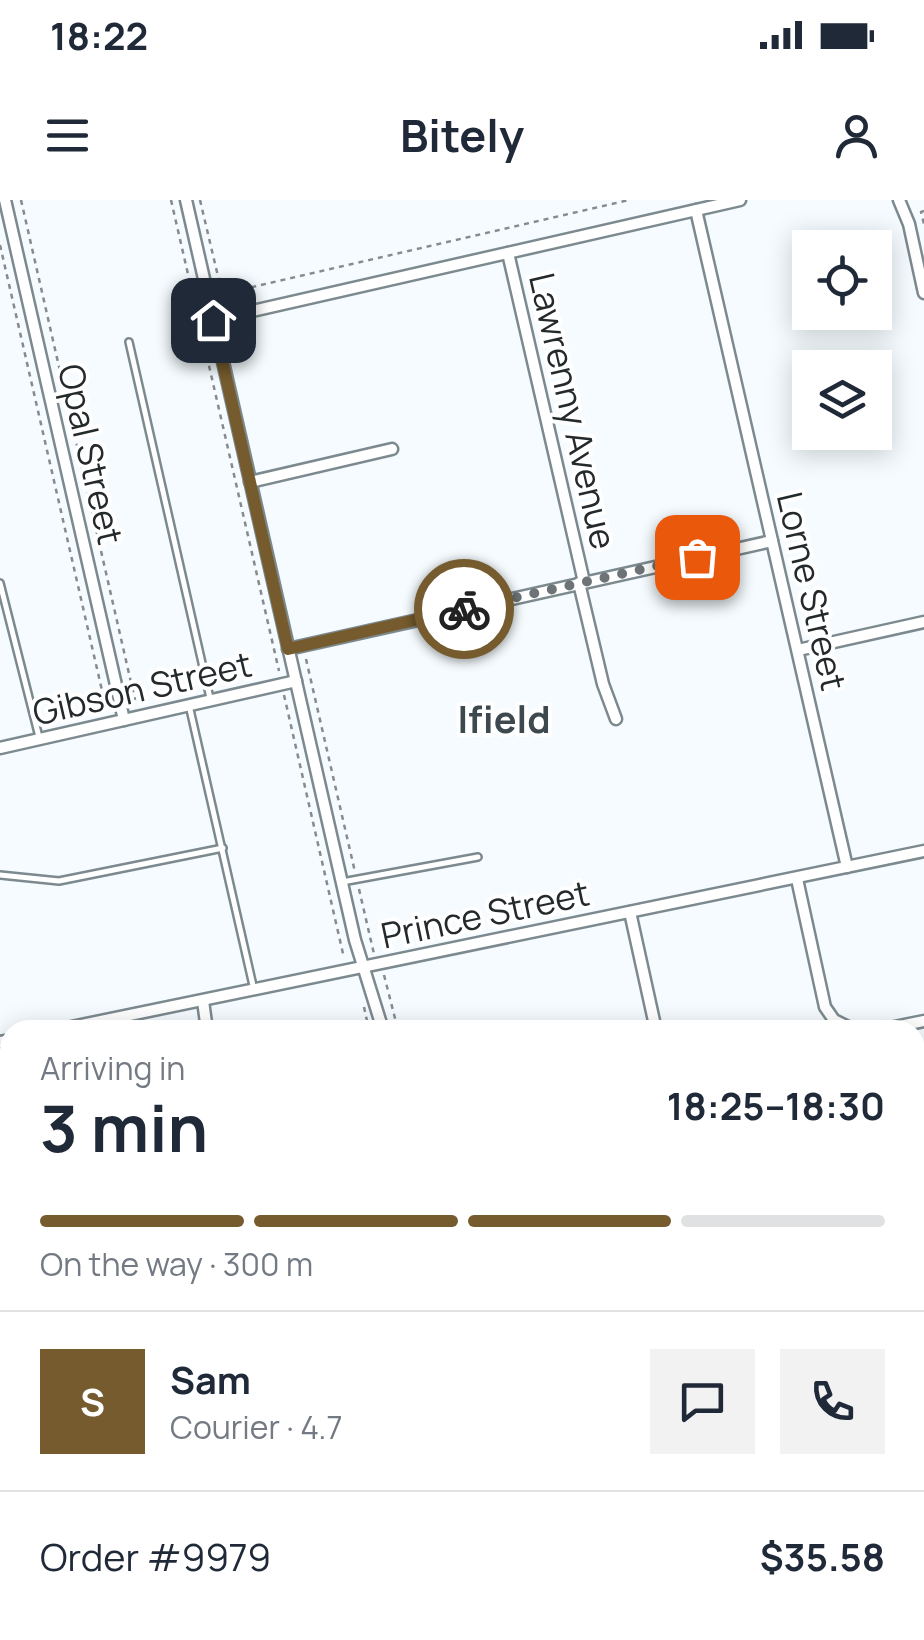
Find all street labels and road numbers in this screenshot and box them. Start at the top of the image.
street label: Lawrenny Avenue [518,268,628,554]
street label: Opal Street [47,359,135,549]
street label: Lorne Street [766,487,858,695]
street label: Gibson Street [28,640,256,736]
street label: Prince Street [376,869,594,959]

